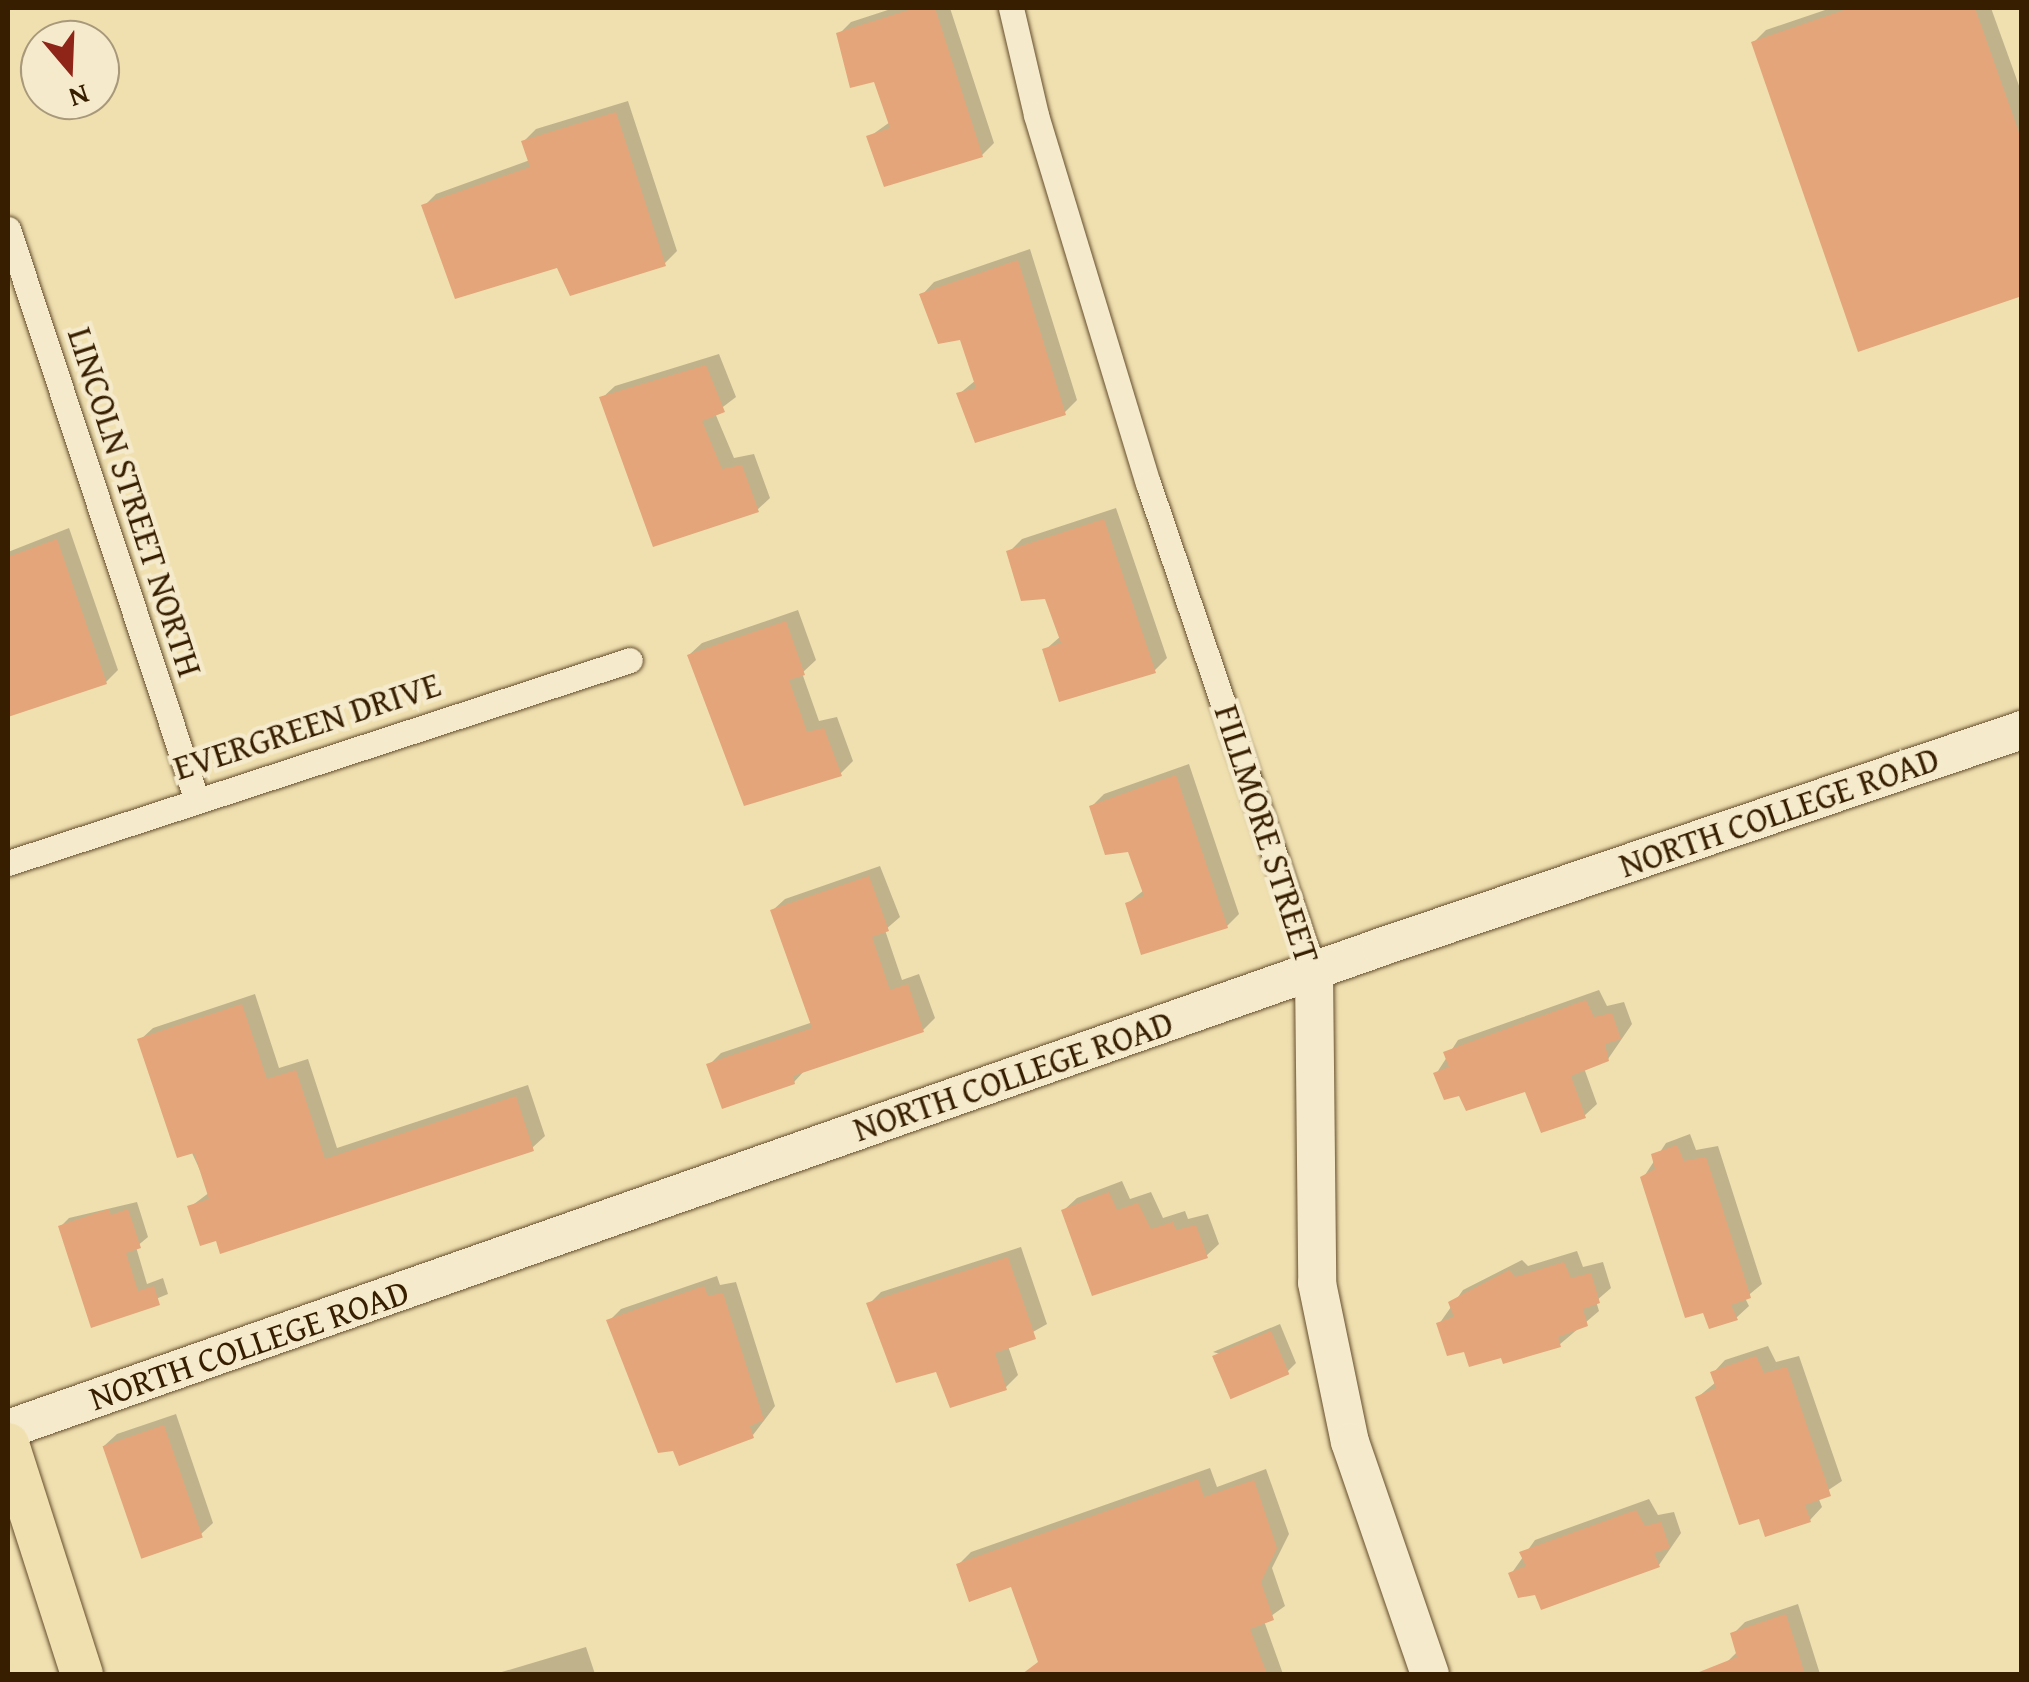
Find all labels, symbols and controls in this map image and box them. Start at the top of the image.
north arrow [20,20,120,120]
text: N [64,75,95,119]
street label: LINCOLN STREET NORTH [59,322,211,682]
street label: EVERGREEN DRIVE [168,663,446,789]
street label: FILLMORE STREET [1205,699,1329,969]
street label: NORTH COLLEGE ROAD [1614,738,1944,886]
street label: NORTH COLLEGE ROAD [848,1002,1178,1150]
street label: NORTH COLLEGE ROAD [84,1271,414,1419]

